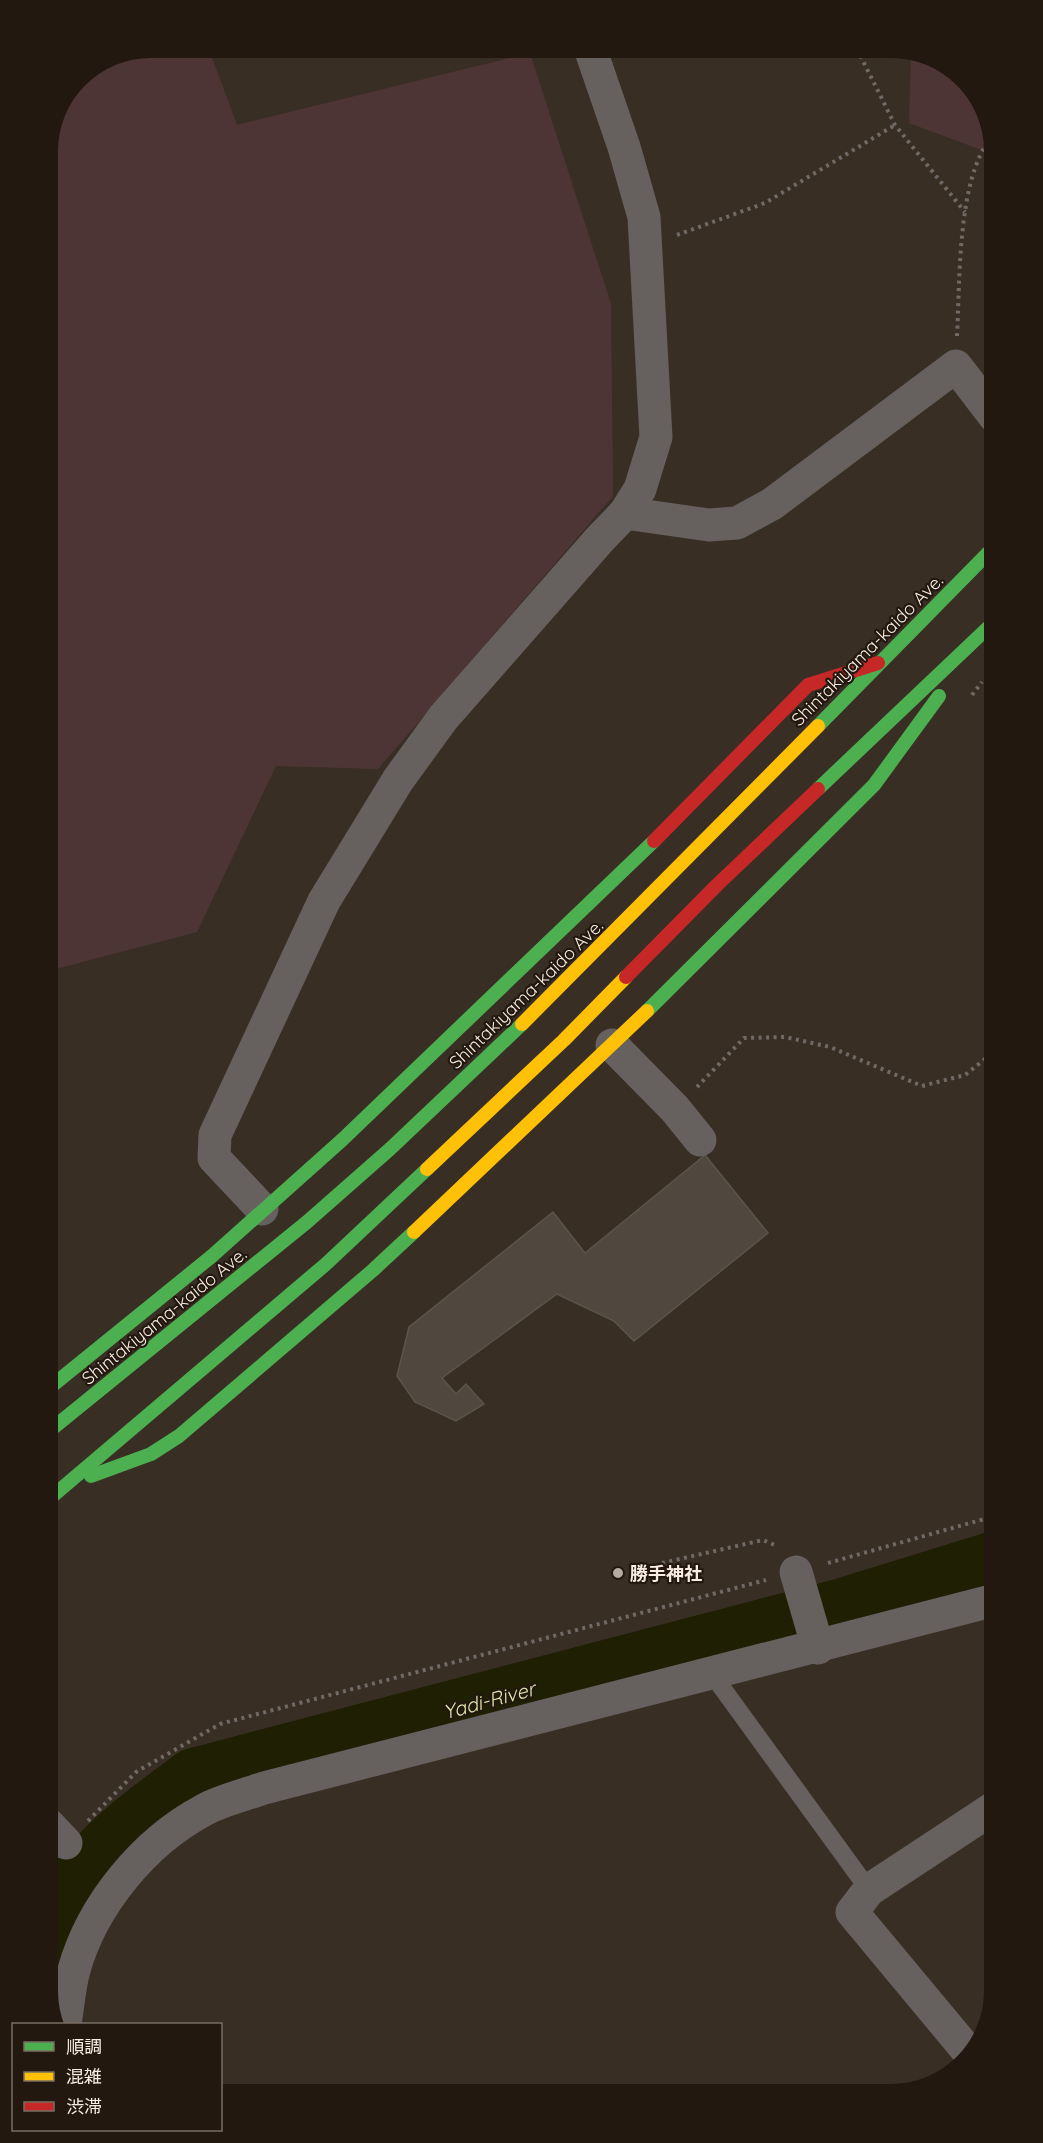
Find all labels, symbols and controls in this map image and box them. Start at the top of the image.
street label: Shintakiyama-kaido Ave. [786,569,948,731]
street label: Shintakiyama-kaido Ave. [444,914,608,1074]
street label: Shintakiyama-kaido Ave. [77,1242,251,1390]
place label: 勝手神社 [630,1562,702,1585]
marker: 勝手神社 [611,1566,625,1580]
water label: Yadi-River [440,1675,540,1724]
legend [12,2023,222,2131]
text: 順調 [66,2035,102,2058]
text: 混雑 [66,2065,102,2088]
text: 渋滞 [66,2095,102,2118]

